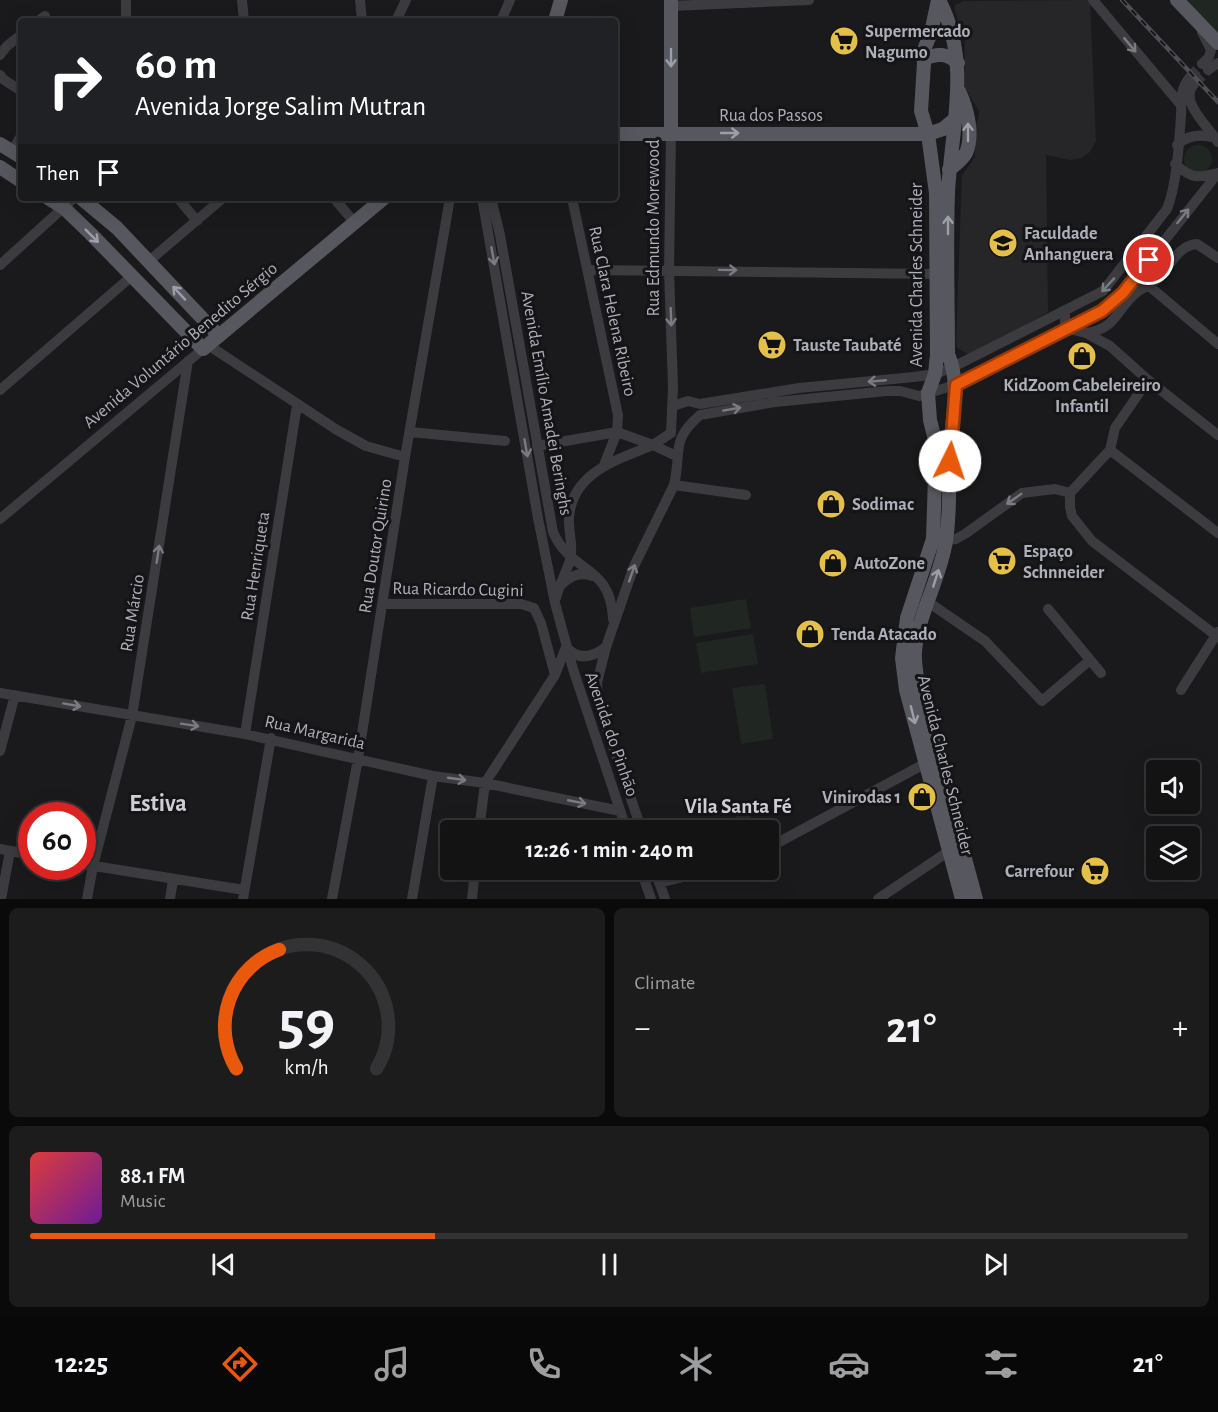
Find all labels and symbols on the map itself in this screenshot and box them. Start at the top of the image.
place label: Supermercado Nagumo [865,23,971,62]
supermarket icon: Supermercado Nagumo [828,25,860,57]
one-way arrow [1124,37,1137,53]
one-way arrow [665,48,677,68]
street label: Rua dos Passos [719,107,823,125]
one-way arrow [962,123,974,143]
one-way arrow [719,127,739,139]
street label: Rua Edmundo Morewood [645,140,663,316]
street label: Avenida Charles Schneider [908,182,926,367]
one-way arrow [1176,208,1189,224]
one-way arrow [942,216,954,236]
street label: Rua Clara Helena Ribeiro [585,225,639,398]
place label: Faculdade Anhanguera [1024,225,1114,264]
school or university icon: Faculdade Anhanguera [987,227,1019,259]
one-way arrow [85,228,100,243]
pin [1123,234,1174,285]
one-way arrow [487,245,498,265]
street label: Avenida Voluntário Benedito Sérgio [80,259,281,432]
one-way arrow [717,265,737,276]
one-way arrow [1101,277,1115,292]
one-way arrow [173,286,187,301]
street label: Avenida Emílio Amadei Beringhs [517,289,575,517]
one-way arrow [665,307,676,327]
supermarket icon: Tauste Taubaté [756,329,788,361]
place label: Tauste Taubaté [793,337,902,355]
shop icon: KidZoom Cabeleireiro Infantil [1066,340,1098,372]
one-way arrow [867,376,887,387]
place label: KidZoom Cabeleireiro Infantil [1003,377,1161,416]
one-way arrow [722,403,742,414]
position arrow [918,429,982,493]
one-way arrow [520,437,531,457]
street label: Rua Doutor Quirino [356,477,396,615]
shop icon: Sodimac [815,488,847,520]
one-way arrow [1006,492,1022,505]
place label: Sodimac [852,496,914,514]
street label: Rua Henriqueta [238,510,274,622]
place label: Espaço Schnneider [1023,543,1105,582]
one-way arrow [152,545,163,565]
supermarket icon: Espaço Schnneider [986,545,1018,577]
shop icon: AutoZone [817,547,849,579]
place label: AutoZone [854,555,925,573]
one-way arrow [627,564,638,583]
one-way arrow [931,569,942,588]
street label: Rua Márcio [118,573,148,653]
street label: Rua Ricardo Cugini [392,580,524,600]
shop icon: Tenda Atacado [794,618,826,650]
place label: Tenda Atacado [831,626,937,644]
street label: Avenida do Pinhão [581,670,641,799]
street label: Avenida Charles Schneider [914,673,976,857]
one-way arrow [62,700,82,711]
one-way arrow [907,705,919,724]
street label: Rua Margarida [263,713,367,753]
one-way arrow [179,719,199,730]
one-way arrow [446,773,466,784]
shop icon: Vinirodas 1 [906,781,938,813]
place label: Vinirodas 1 [822,789,901,807]
district label: Estiva [129,792,187,816]
district label: Vila Santa Fé [684,796,792,817]
one-way arrow [567,797,586,808]
speed limit sign: 60 [18,802,96,880]
supermarket icon: Carrefour [1079,855,1111,887]
place label: Carrefour [1005,863,1075,881]

